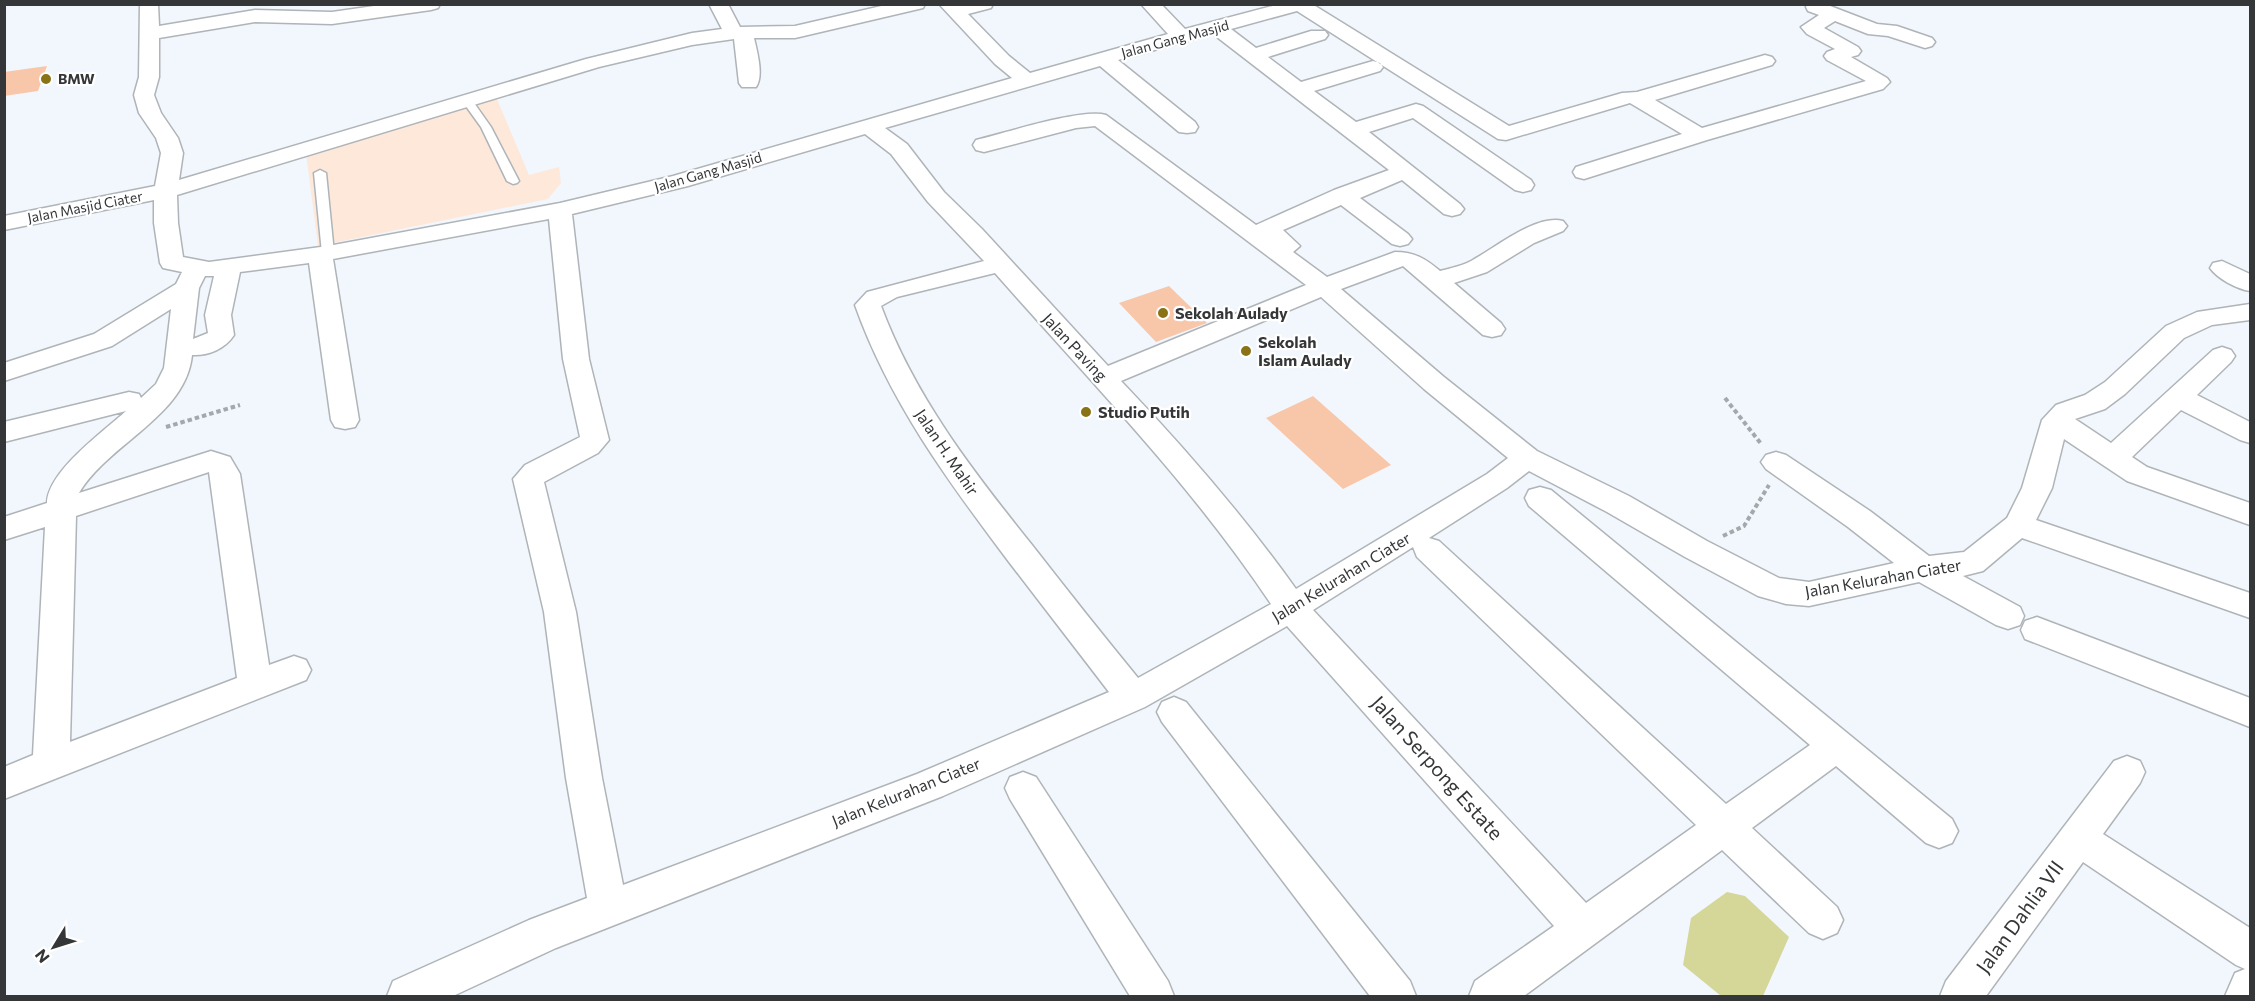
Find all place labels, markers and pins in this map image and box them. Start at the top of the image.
place label: BMW [58,70,95,87]
marker: BMW [39,72,53,86]
place label: Sekolah Aulady [1175,303,1288,322]
marker: Sekolah Aulady [1156,306,1170,320]
place label: Sekolah Islam Aulady [1258,332,1352,369]
marker: Sekolah Islam Aulady [1239,344,1253,358]
place label: Studio Putih [1098,402,1190,421]
marker: Studio Putih [1079,405,1093,419]

